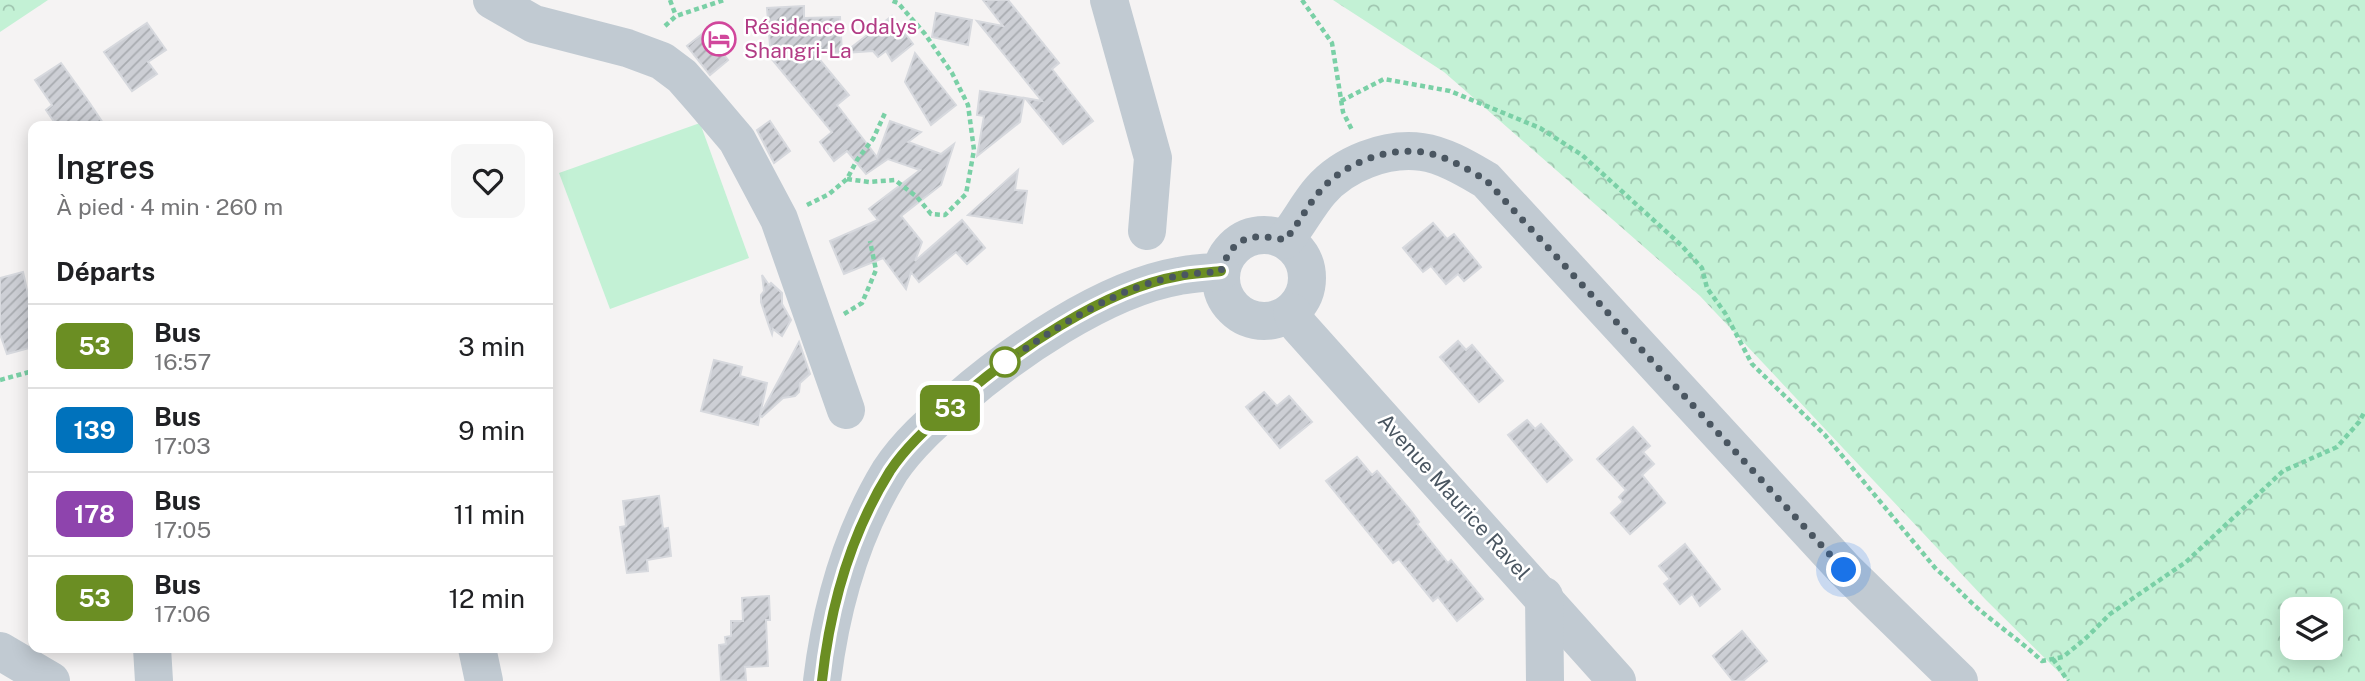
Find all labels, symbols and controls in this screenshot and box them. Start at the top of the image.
place label: Résidence Odalys Shangri-La [744,14,917,63]
hotel icon: Résidence Odalys Shangri-La [700,20,738,58]
button: heart [451,144,525,218]
text: Ingres [56,148,155,186]
text: À pied · 4 min · 260 m [56,193,283,220]
text: Départs [56,256,155,287]
text: Bus [154,317,201,348]
text: 3 min [458,331,525,362]
text: 53 [78,332,111,360]
unlabelled marker [990,347,1020,377]
text: 16:57 [154,348,211,375]
line badge: 53 [918,385,982,431]
text: 53 [934,394,966,422]
text: Bus [154,401,201,432]
street label: Avenue Maurice Ravel [1373,408,1536,585]
text: 9 min [458,415,525,446]
text: 139 [74,416,115,444]
text: 17:03 [154,432,211,459]
text: Bus [154,485,201,516]
text: 11 min [453,499,525,530]
text: 178 [74,500,115,528]
text: 17:05 [154,516,211,543]
your location [1826,552,1861,587]
text: Bus [154,569,201,600]
text: 12 min [449,583,525,614]
text: 53 [78,584,111,612]
map controls [2280,597,2343,660]
button: layers [2280,597,2343,660]
text: 17:06 [154,600,211,627]

